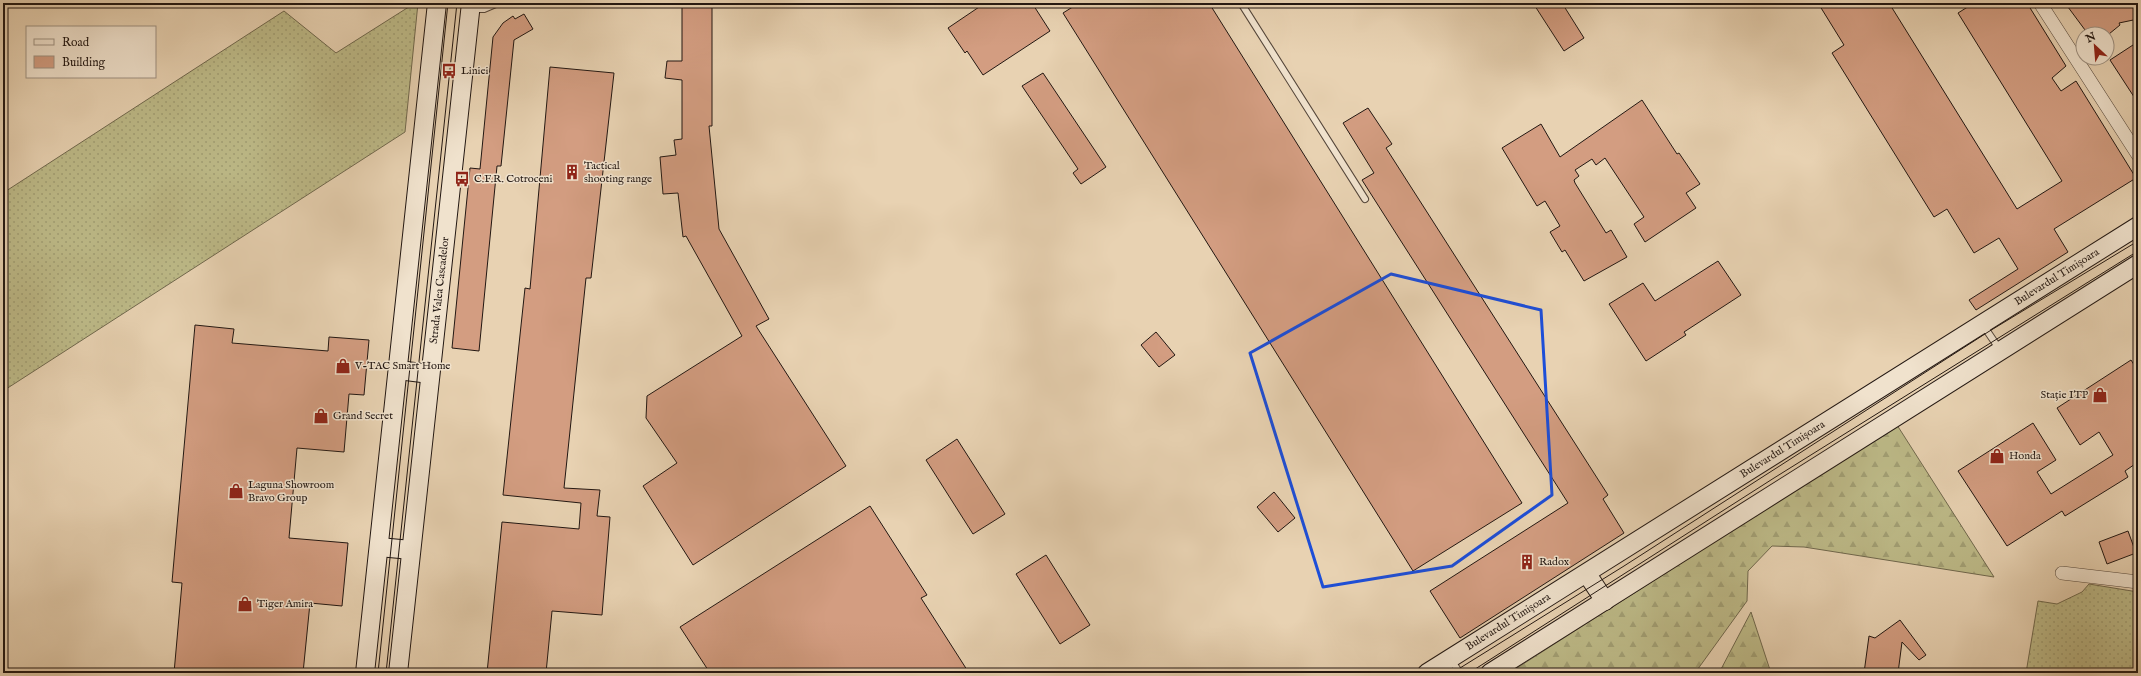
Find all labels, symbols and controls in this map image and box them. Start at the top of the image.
legend [26,26,156,78]
north arrow [2075,26,2115,66]
text: N [2083,29,2099,47]
text: Road [62,35,90,50]
text: Building [62,55,106,70]
bus stop icon: Liniei [440,62,458,80]
place label: Liniei [461,64,489,78]
place label: Tactical shooting range [584,159,652,186]
building icon: Tactical shooting range [563,163,581,181]
bus stop icon: C.F.R. Cotroceni [453,170,471,188]
place label: C.F.R. Cotroceni [474,172,552,186]
street label: Strada Valea Cascadelor [427,236,452,345]
street label: Bulevardul Timișoara [2012,245,2102,309]
shop icon: V-TAC Smart Home [334,357,352,375]
place label: V-TAC Smart Home [354,359,450,373]
shop icon: Stație ITP [2091,386,2109,404]
place label: Stație ITP [2041,388,2089,402]
shop icon: Grand Secret [312,407,330,425]
place label: Grand Secret [333,409,393,423]
street label: Bulevardul Timișoara [1738,417,1828,481]
shop icon: Honda [1988,447,2006,465]
place label: Honda [2009,449,2041,463]
place label: Laguna Showroom Bravo Group [248,478,335,505]
shop icon: Laguna Showroom Bravo Group [227,482,245,500]
building icon: Radox [1518,553,1536,571]
place label: Radox [1539,555,1570,569]
street label: Bulevardul Timișoara [1463,590,1553,654]
shop icon: Tiger Amira [236,595,254,613]
place label: Tiger Amira [257,597,313,611]

